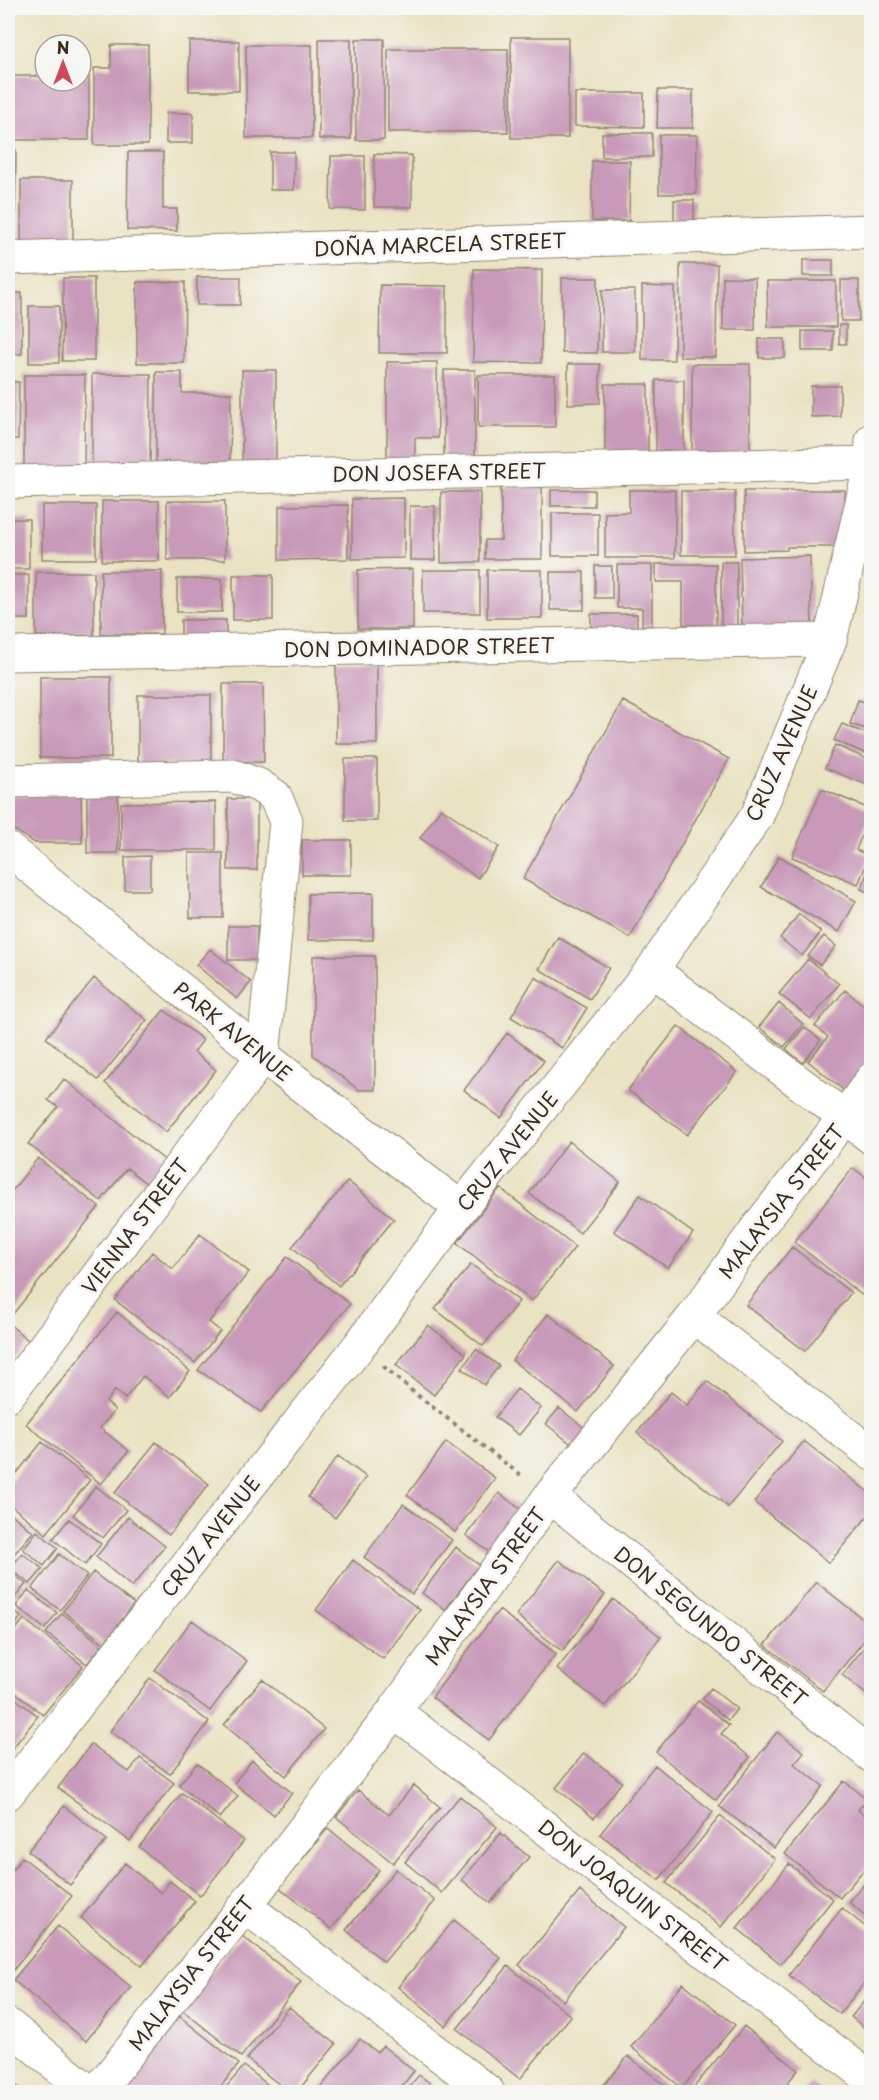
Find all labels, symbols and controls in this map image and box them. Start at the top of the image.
north arrow [33,33,93,93]
text: N [57,35,69,59]
street label: DOÑA MARCELA STREET [313,225,567,263]
street label: DON JOSEFA STREET [332,455,546,489]
street label: DON DOMINADOR STREET [283,630,555,664]
street label: CRUZ AVENUE [737,680,825,826]
street label: PARK AVENUE [167,974,299,1088]
street label: CRUZ AVENUE [449,1085,565,1217]
street label: MALAYSIA STREET [711,1117,851,1285]
street label: VIENNA STREET [74,1152,196,1300]
street label: CRUZ AVENUE [153,1469,267,1603]
street label: MALAYSIA STREET [417,1500,553,1671]
street label: DON SEGUNDO STREET [608,1539,814,1714]
street label: DON JOAQUIN STREET [532,1812,734,1978]
street label: MALAYSIA STREET [121,1889,261,2057]

